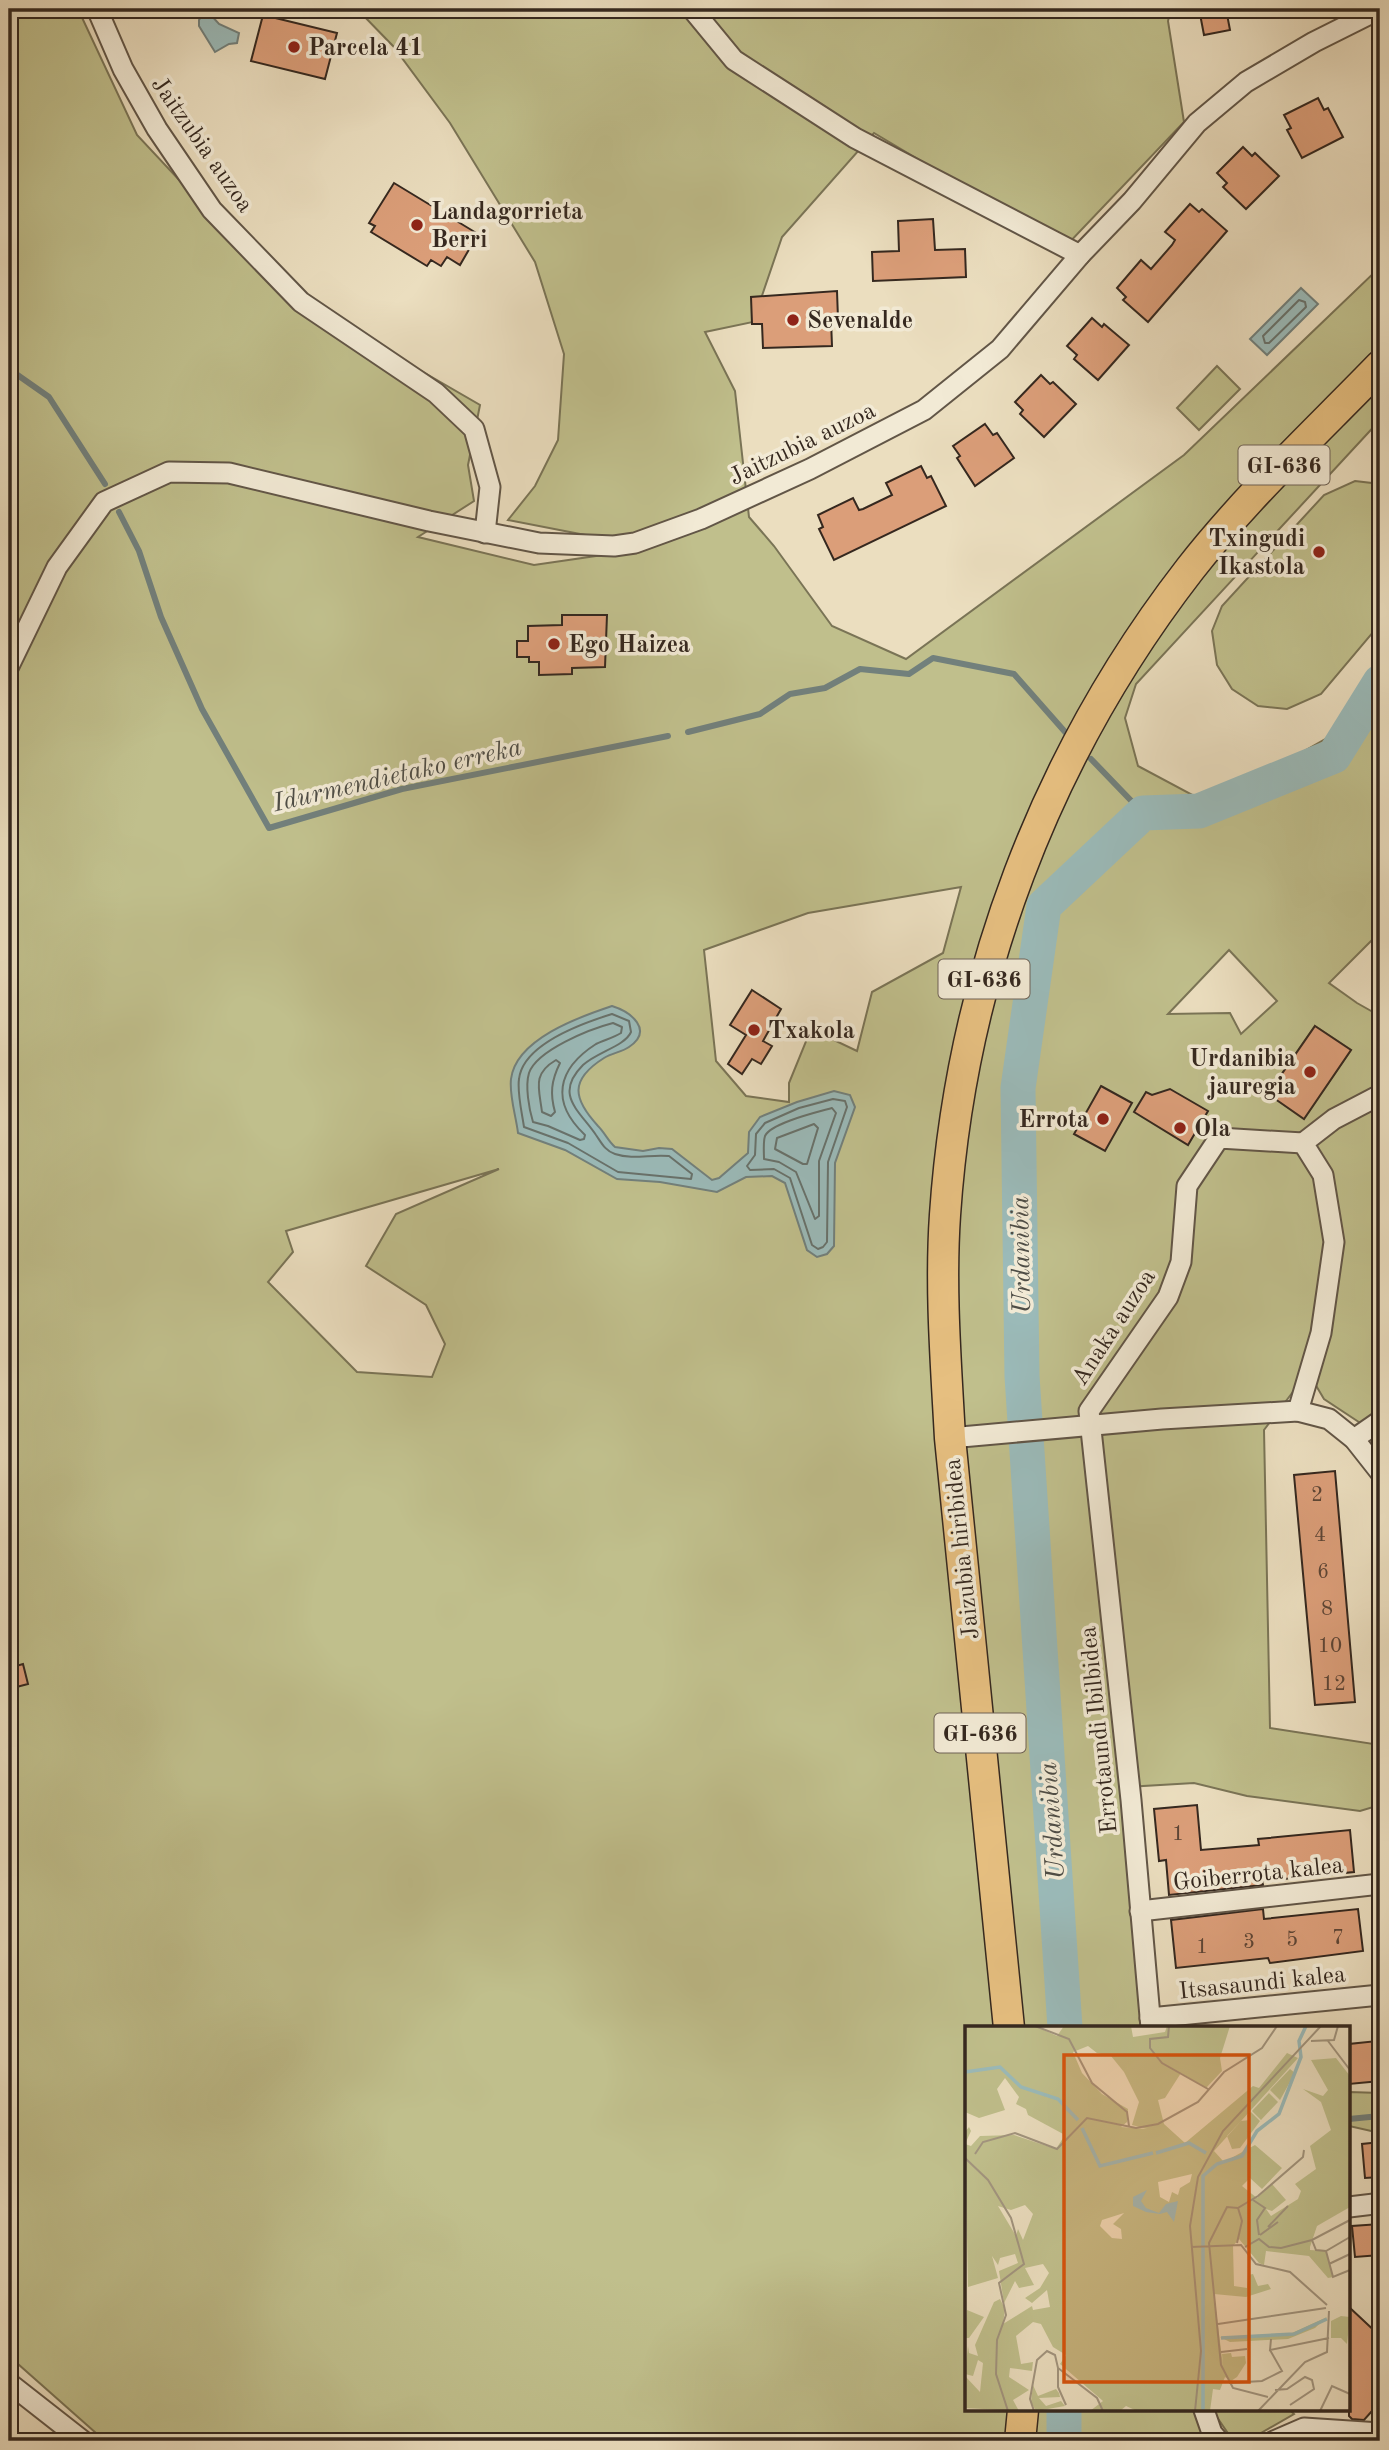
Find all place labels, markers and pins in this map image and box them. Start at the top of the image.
place label: Parcela 41 [308,37,423,61]
marker: Parcela 41 [286,39,302,55]
place label: Landagorrieta Berri [431,201,583,253]
marker: Landagorrieta Berri [409,217,425,233]
place label: Sevenalde [807,310,913,334]
marker: Sevenalde [785,312,801,328]
place label: Txingudi Ikastola [1208,528,1305,580]
marker: Txingudi Ikastola [1311,544,1327,560]
place label: Ego Haizea [568,634,690,658]
marker: Ego Haizea [546,636,562,652]
place label: Txakola [768,1020,855,1044]
marker: Txakola [746,1022,762,1038]
place label: Urdanibia jauregia [1189,1048,1296,1100]
marker: Urdanibia jauregia [1302,1064,1318,1080]
place label: Errota [1019,1109,1089,1133]
marker: Errota [1095,1111,1111,1127]
place label: Ola [1194,1118,1231,1142]
marker: Ola [1172,1120,1188,1136]

